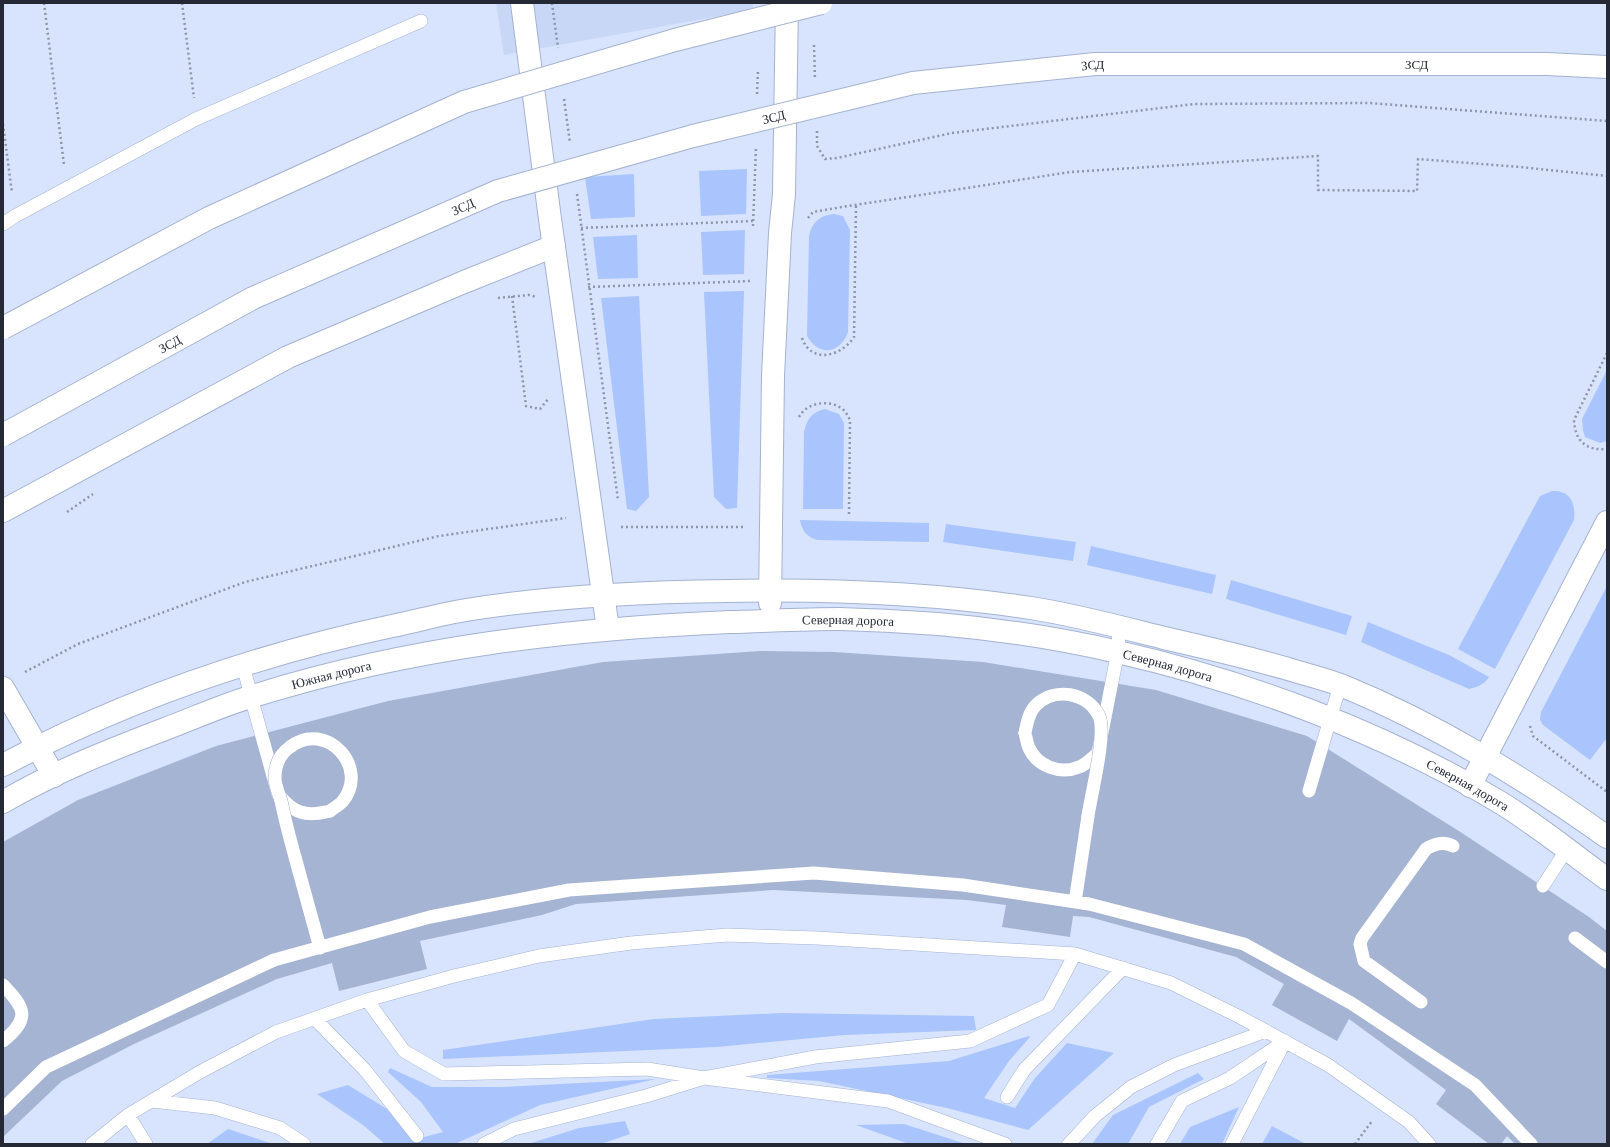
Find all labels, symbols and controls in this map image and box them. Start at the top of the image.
street label: ЗСД [1080,56,1105,73]
street label: ЗСД [1405,57,1429,72]
street label: ЗСД [761,107,787,127]
street label: ЗСД [449,195,477,218]
street label: ЗСД [156,331,184,356]
street label: Северная дорога [802,611,895,629]
street label: Северная дорога [1121,646,1215,684]
street label: Южная дорога [290,657,373,692]
street label: Северная дорога [1424,756,1512,814]

